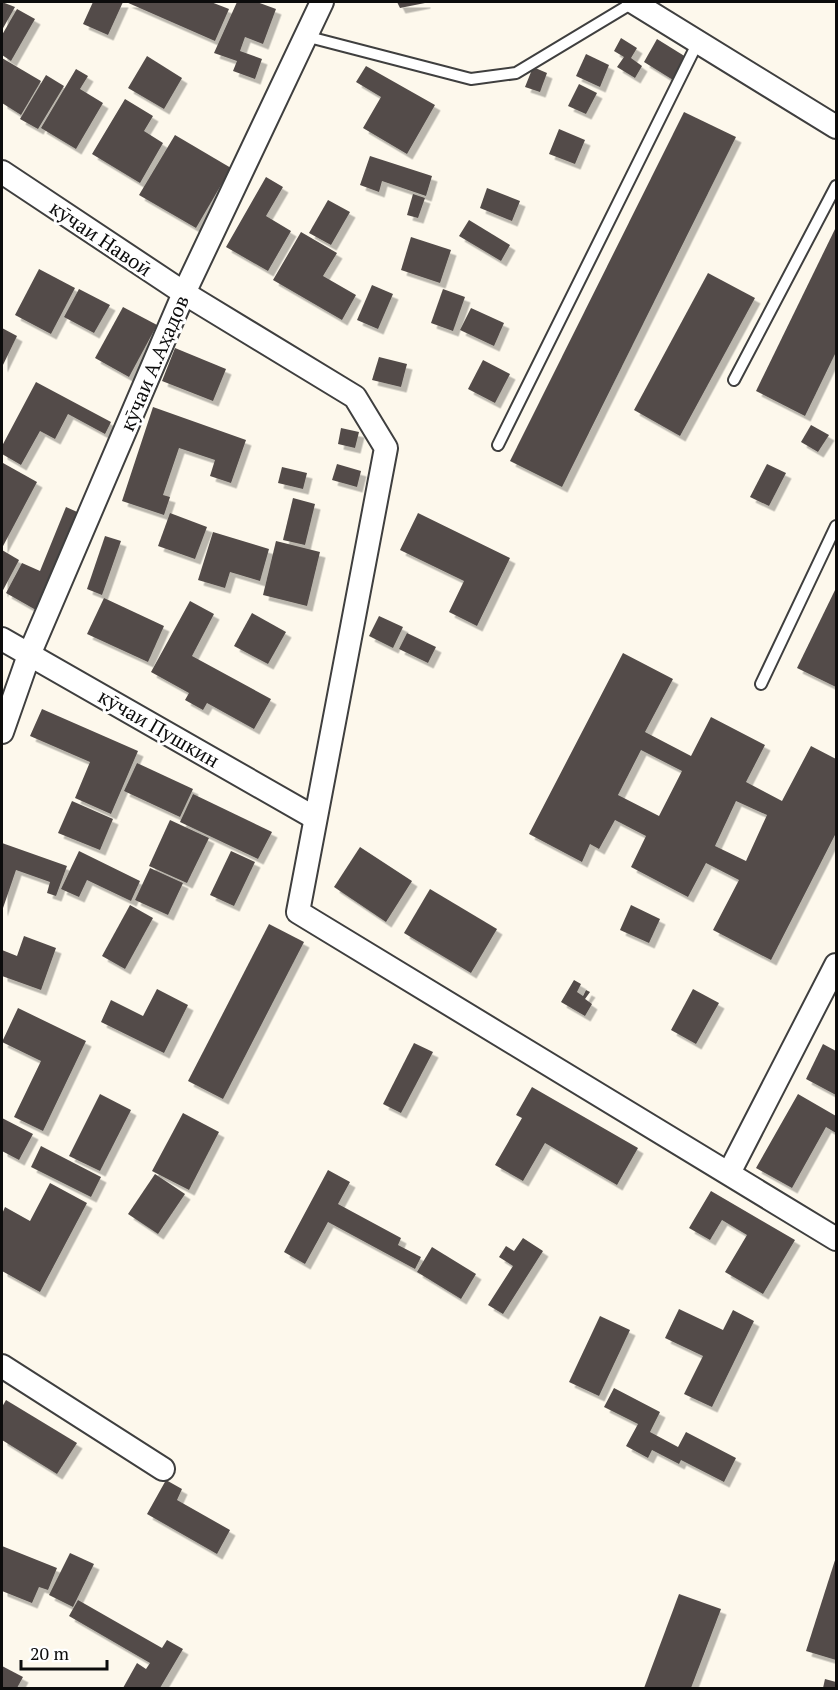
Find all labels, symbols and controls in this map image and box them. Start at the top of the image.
street label: кӯчаи Навоӣ [45,194,157,282]
street label: кӯчаи А.Аҳадов [113,291,195,435]
street label: кӯчаи Пушкин [93,682,225,774]
scale bar [21,1633,106,1671]
text: 20 m [30,1641,70,1665]

